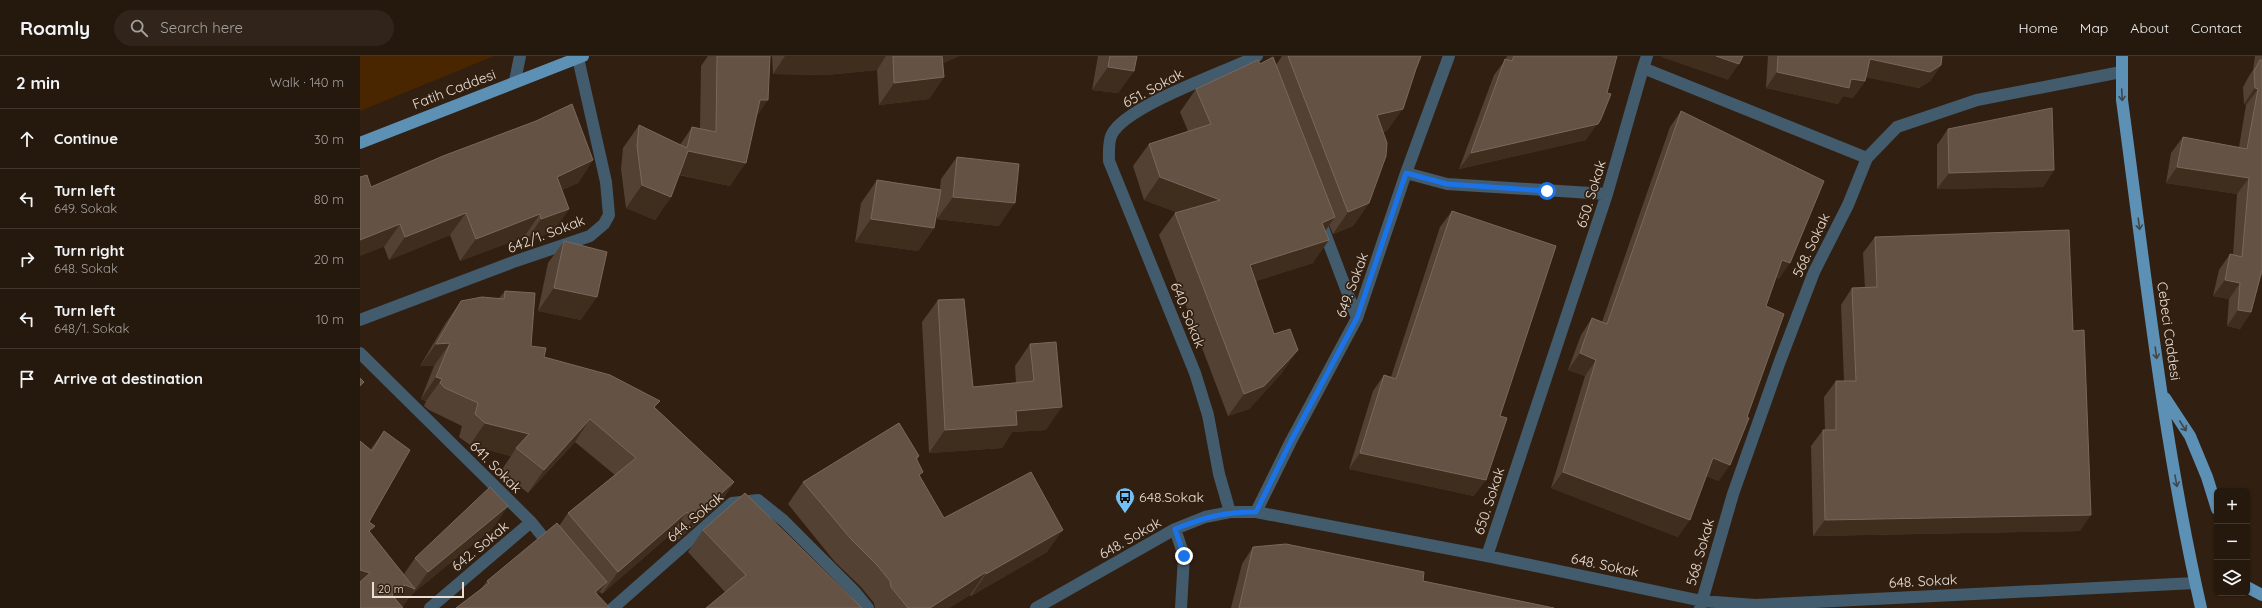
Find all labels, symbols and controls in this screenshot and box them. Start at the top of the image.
search box [114,10,394,46]
text: Roamly [20,16,90,40]
icon: search [128,17,150,39]
text: Search here [160,18,243,37]
text: Home [2019,19,2058,37]
text: Map [2080,19,2108,37]
text: About [2130,19,2169,37]
text: Contact [2191,19,2242,37]
street label: 651. Sokak [1119,64,1187,112]
street label: Fatih Caddesi [410,65,498,113]
text: 2 min [16,72,60,93]
text: Walk · 140 m [269,74,344,90]
one-way arrow [2119,88,2126,101]
icon: ahead [16,128,38,150]
text: Continue [54,129,118,148]
text: 30 m [314,131,344,147]
street label: 650. Sokak [1572,158,1610,230]
text: Turn left [54,181,116,200]
route start [1538,182,1556,200]
icon: left [16,188,38,210]
text: 80 m [314,191,344,207]
text: 649. Sokak [54,200,117,216]
street label: 568. Sokak [1788,210,1834,280]
street label: 642/1. Sokak [505,211,587,257]
one-way arrow [2135,217,2143,230]
text: Turn right [54,241,125,260]
icon: right [16,248,38,270]
street label: 649. Sokak [1332,250,1372,320]
text: 20 m [314,251,344,267]
text: 648. Sokak [54,260,118,276]
street label: 640. Sokak [1167,279,1209,351]
street label: Cebeci Caddesi [2153,280,2185,382]
text: Turn left [54,301,116,320]
icon: left [16,308,38,330]
text: 10 m [316,311,344,327]
text: 648/1. Sokak [54,320,129,336]
one-way arrow [2152,346,2160,359]
icon: arrive [16,368,38,390]
text: Arrive at destination [54,369,203,388]
one-way arrow [2180,420,2188,432]
street label: 641. Sokak [466,437,526,497]
street label: 650. Sokak [1470,465,1508,537]
one-way arrow [2173,474,2181,487]
bus stop icon: 648.Sokak [1114,486,1136,514]
street label: 644. Sokak [663,488,727,546]
place label: 648.Sokak [1139,488,1204,506]
map controls [2214,488,2250,596]
button: + [2214,488,2250,524]
street label: 648. Sokak [1096,513,1164,563]
street label: 568. Sokak [1682,516,1718,588]
street label: 642. Sokak [448,517,512,575]
button: − [2214,524,2250,560]
route end [1175,547,1193,565]
street label: 648. Sokak [1569,549,1641,581]
button: layers [2214,560,2250,596]
street label: 648. Sokak [1888,570,1958,592]
scale bar [372,580,464,599]
text: 20 m [378,582,404,596]

